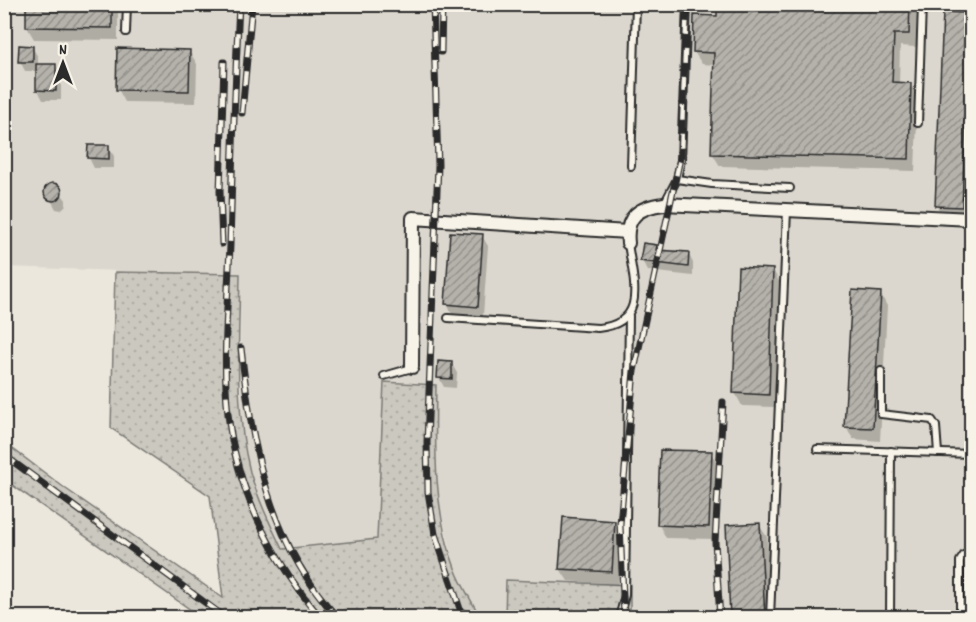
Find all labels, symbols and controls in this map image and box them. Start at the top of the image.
north arrow [33,33,93,93]
text: N [59,39,67,62]

